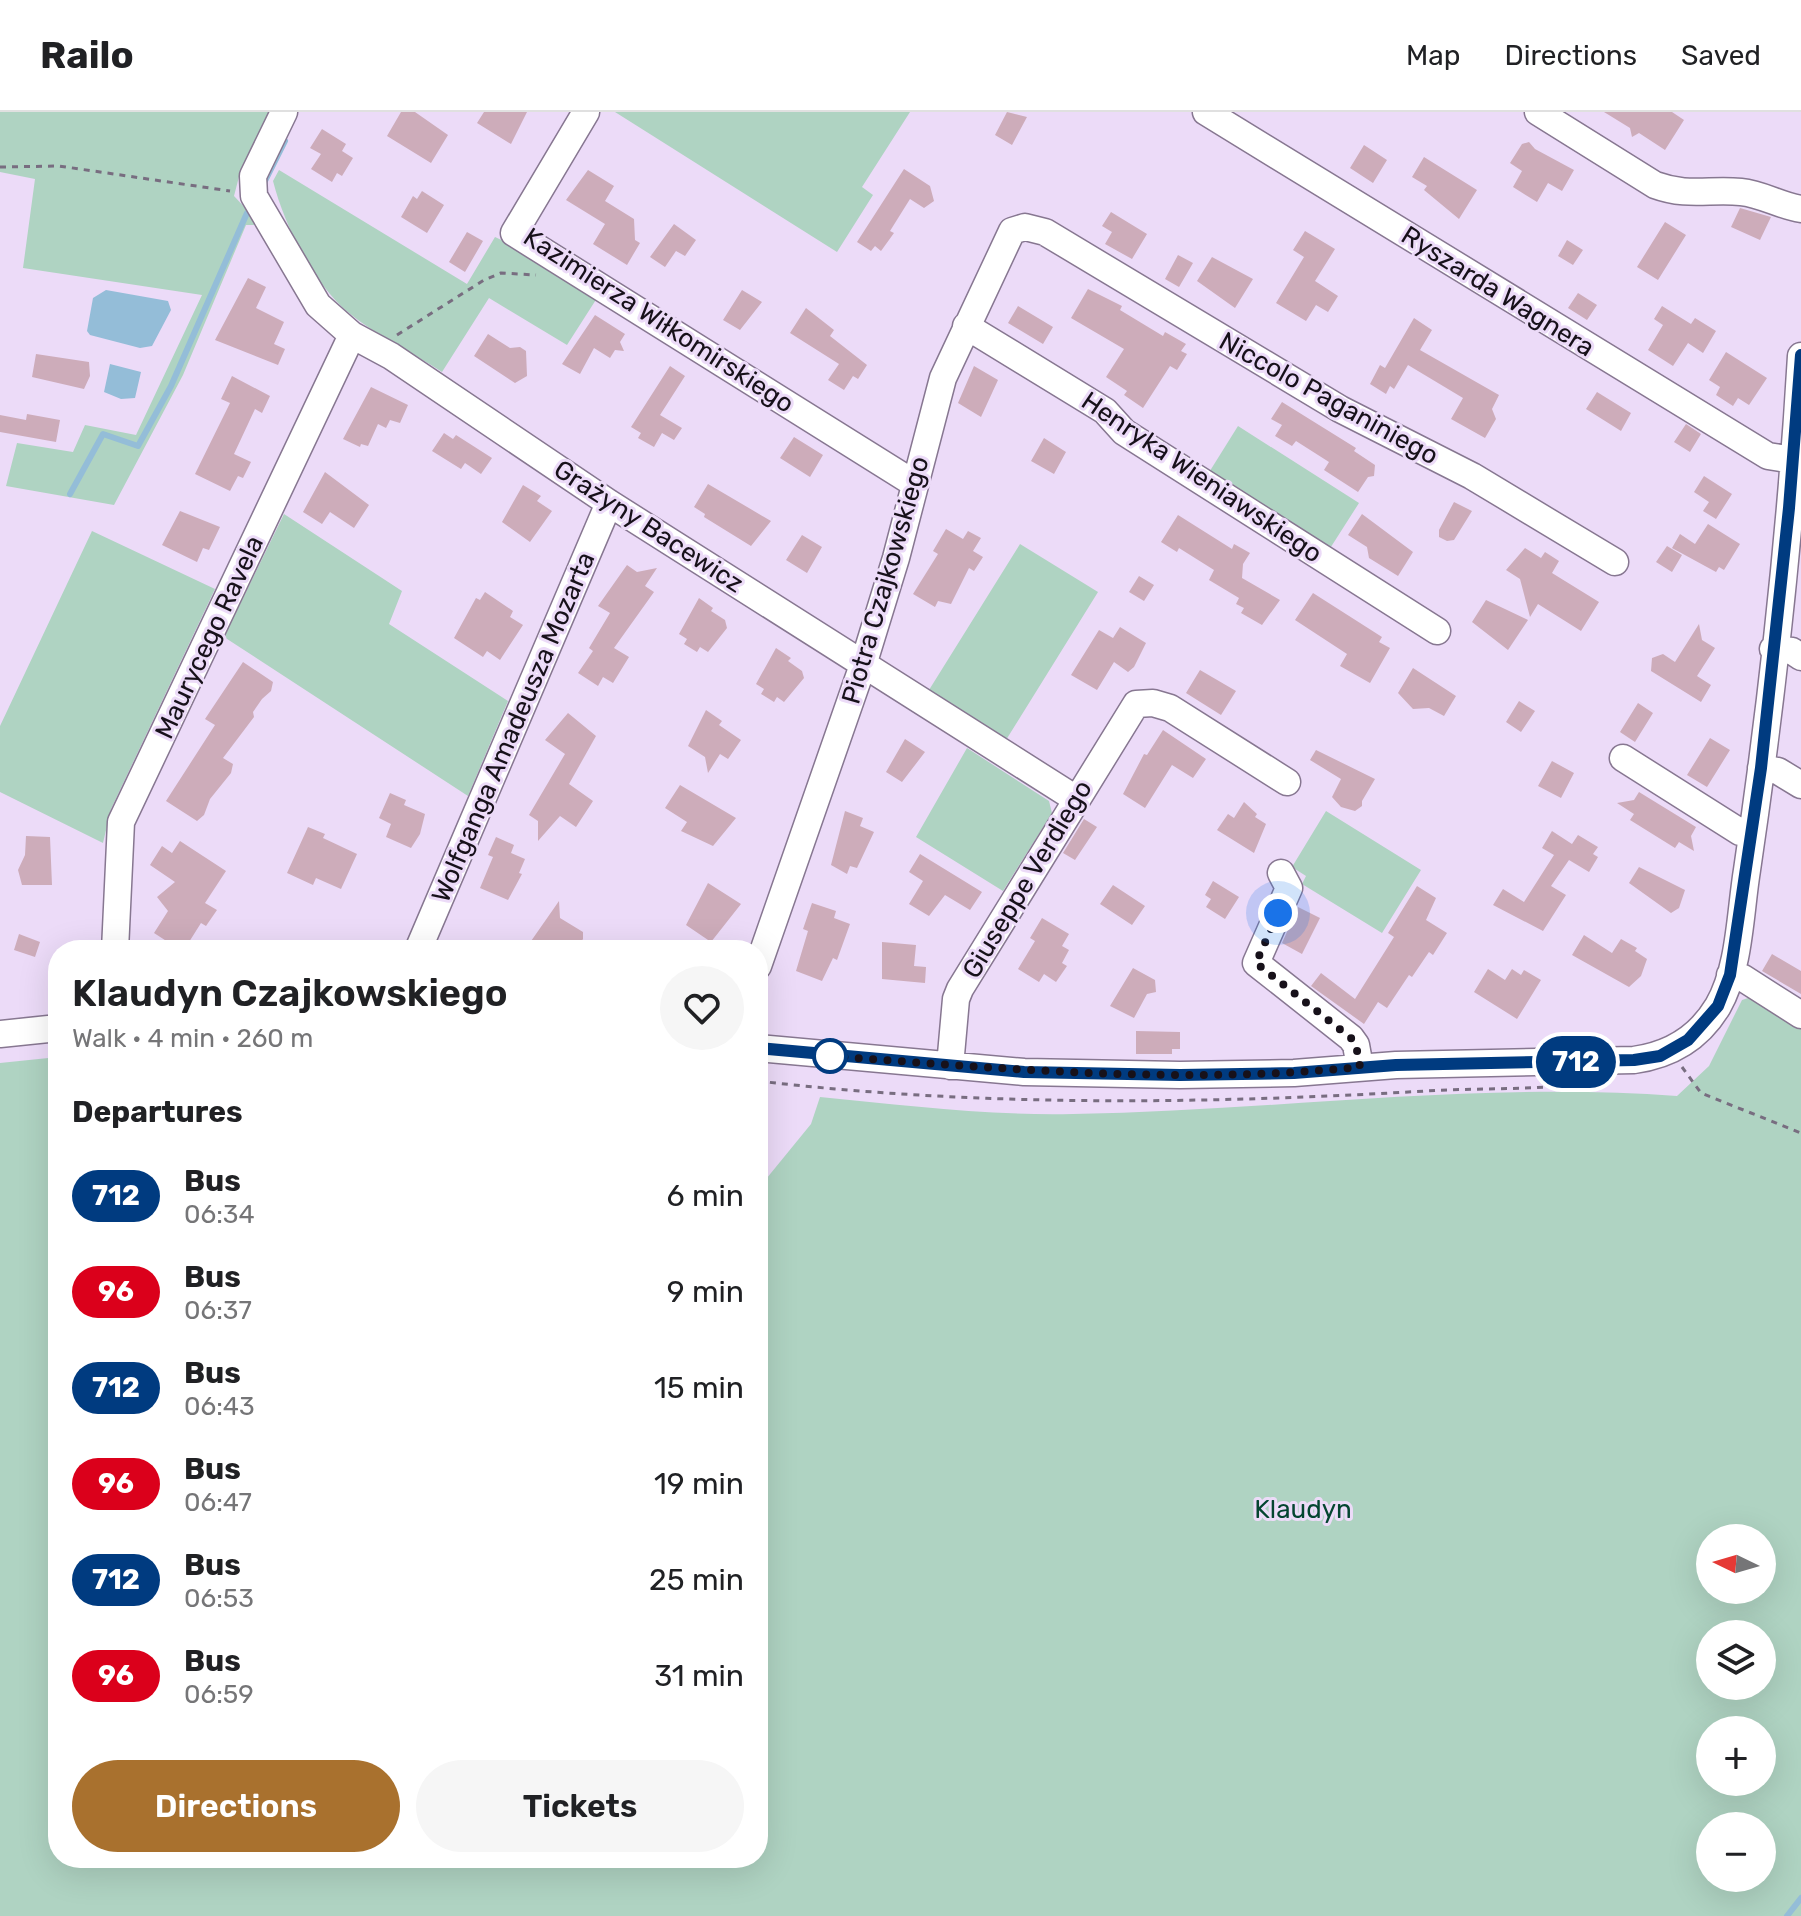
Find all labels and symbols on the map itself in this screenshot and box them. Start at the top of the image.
street label: Ryszarda Wagnera [1396,220,1600,363]
street label: Kazimierza Wiłkomirskiego [518,221,800,419]
street label: Niccolo Paganiniego [1214,325,1444,471]
street label: Henryka Wieniawskiego [1076,385,1328,569]
street label: Piotra Czajkowskiego [835,453,936,707]
street label: Grażyny Bacewicz [548,454,749,599]
street label: Maurycego Ravela [149,531,270,744]
street label: Wolfganga Amadeusza Mozarta [425,547,602,907]
street label: Giuseppe Verdiego [956,775,1099,984]
your location [1258,893,1298,933]
line badge: 712 [1530,1036,1622,1088]
unlabelled marker [813,1039,847,1073]
park label: Klaudyn [1254,1494,1352,1525]
north arrow [1696,1524,1776,1604]

